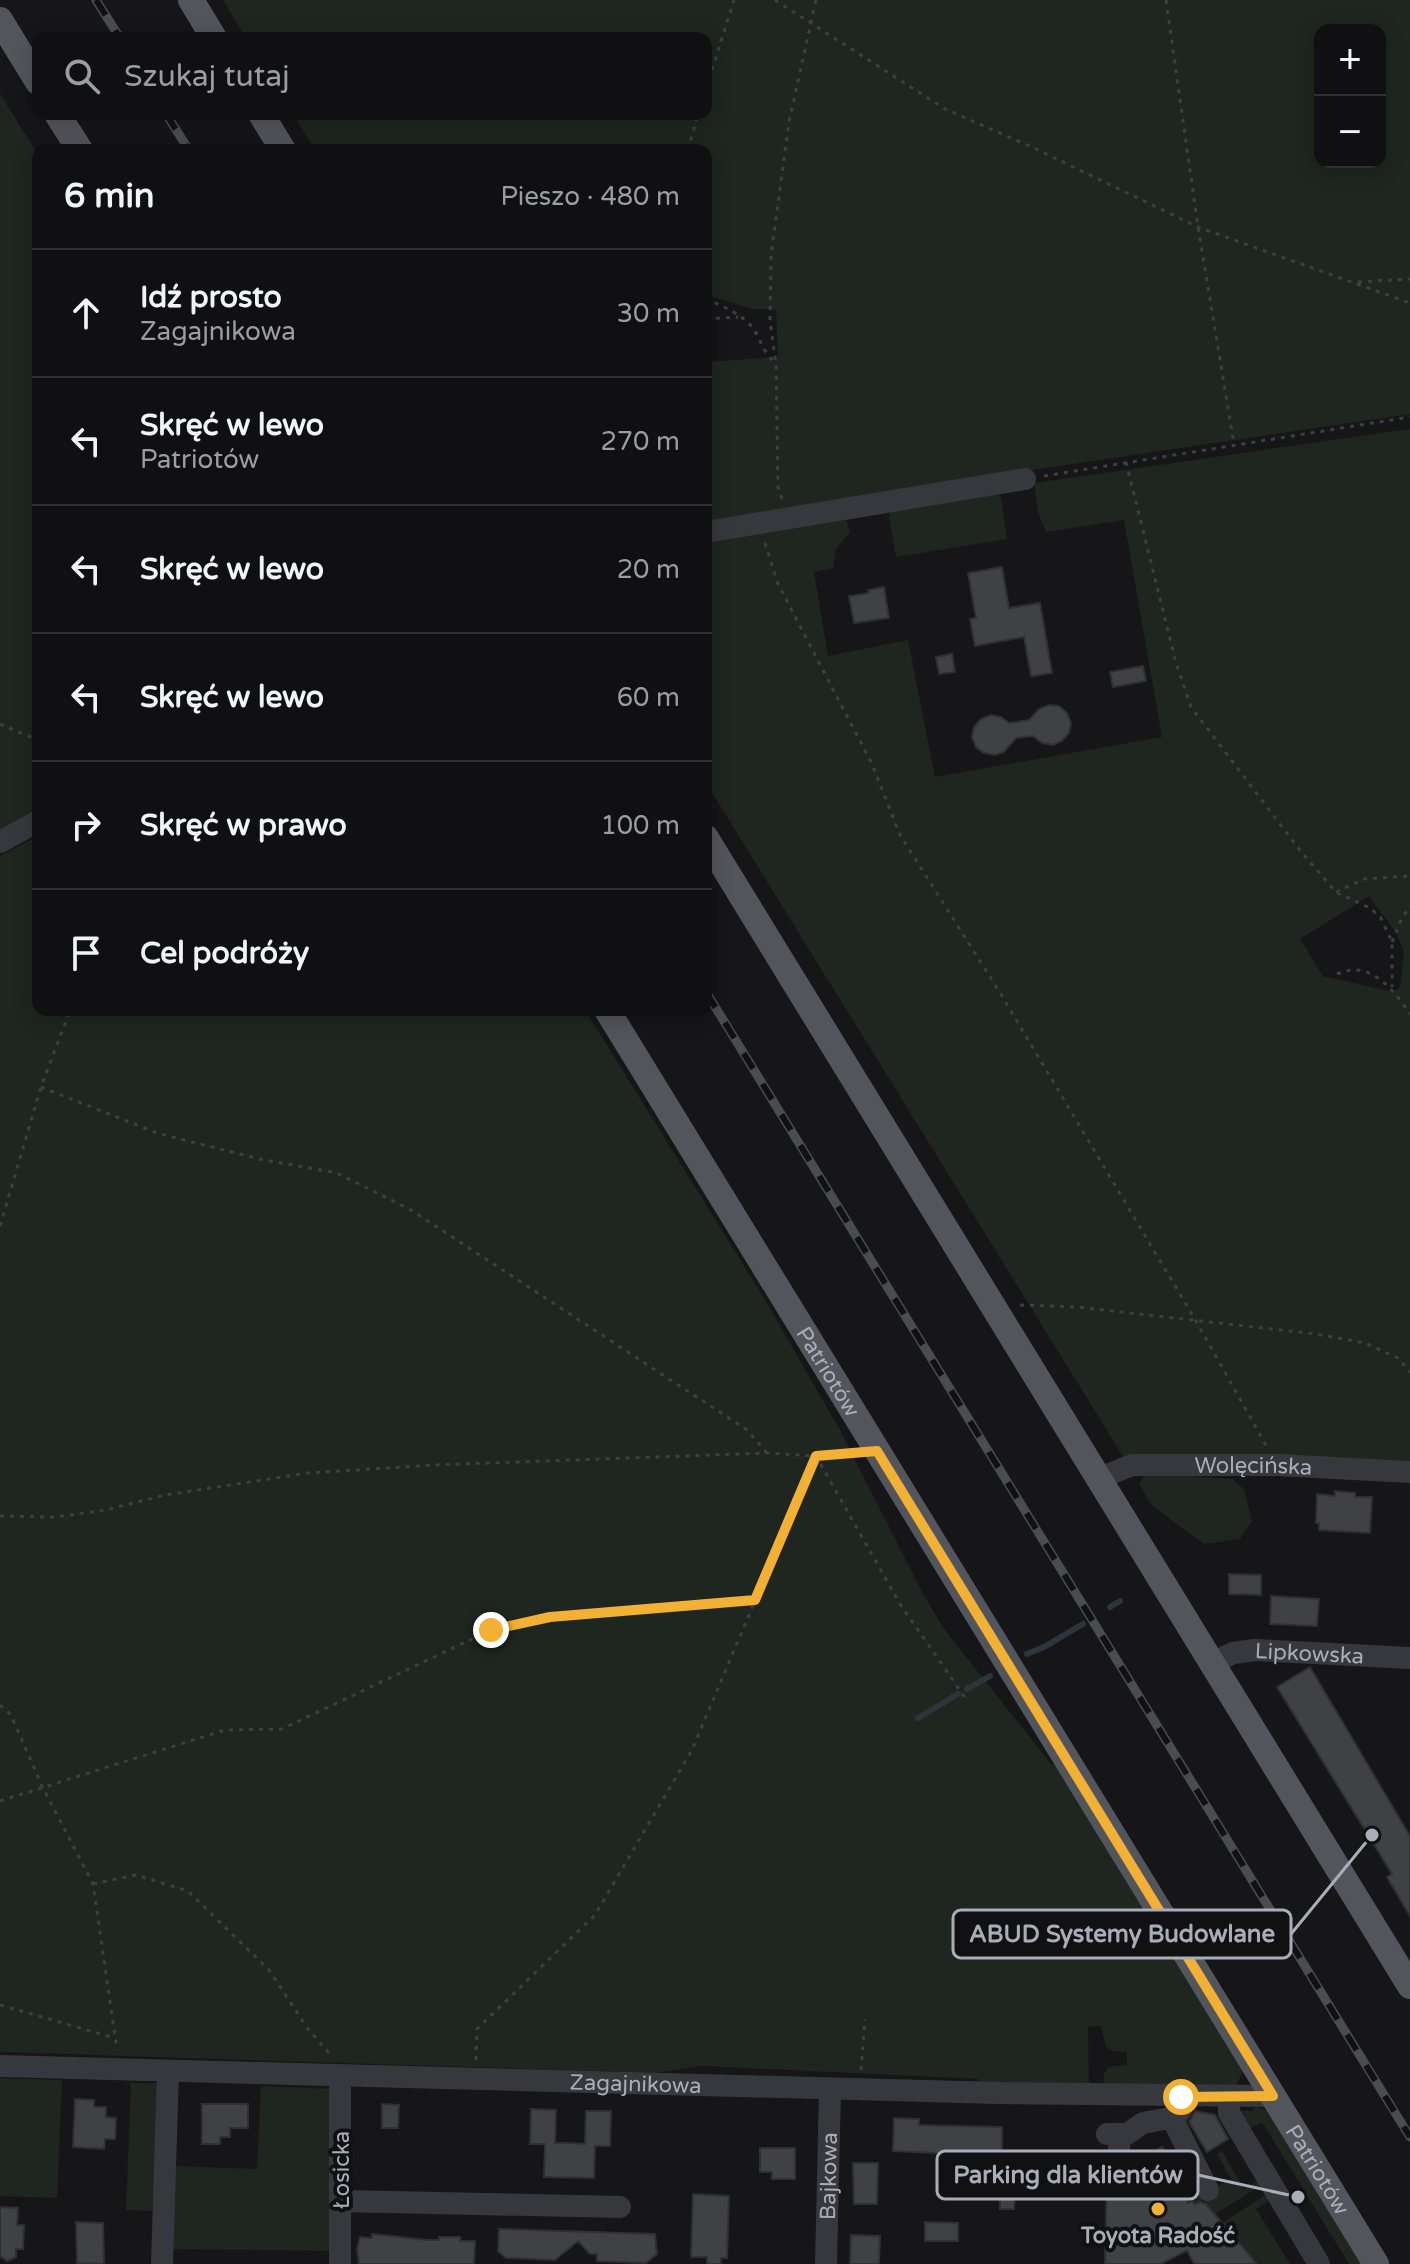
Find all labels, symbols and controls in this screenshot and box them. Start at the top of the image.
map controls [1314,24,1386,168]
button: + [1314,24,1386,96]
search box [32,32,712,120]
icon: search [60,54,104,98]
text: Szukaj tutaj [124,58,290,95]
button: − [1314,96,1386,168]
text: 6 min [64,176,155,217]
text: Pieszo · 480 m [500,181,680,212]
text: Idź prosto [140,279,282,316]
icon: ahead [64,291,108,335]
text: 30 m [617,298,680,329]
text: Zagajnikowa [140,316,296,347]
text: Skręć w lewo [140,407,324,444]
icon: left [64,419,108,463]
text: 270 m [600,426,680,457]
text: Patriotów [140,444,259,475]
icon: left [64,547,108,591]
text: Skręć w lewo [140,551,324,588]
text: 20 m [617,554,680,585]
icon: left [64,675,108,719]
text: Skręć w lewo [140,679,324,716]
text: 60 m [617,682,680,713]
icon: right [64,803,108,847]
text: Skręć w prawo [140,807,347,844]
text: 100 m [600,810,680,841]
icon: arrive [64,931,108,975]
text: Cel podróży [140,935,309,972]
street label: Patriotów [790,1322,865,1422]
street label: Wolęcińska [1194,1453,1313,1481]
route end [473,1612,509,1648]
street label: Lipkowska [1254,1638,1365,1670]
callout: ABUD Systemy Budowlane [953,1910,1291,1958]
text: ABUD Systemy Budowlane [969,1920,1275,1949]
street label: Zagajnikowa [569,2069,702,2099]
route start [1163,2079,1199,2115]
street label: Patriotów [1280,2120,1355,2220]
street label: Łosicka [329,2131,355,2209]
street label: Bajkowa [815,2132,843,2220]
callout: Parking dla klientów [937,2151,1198,2199]
text: Parking dla klientów [953,2161,1183,2190]
marker: Toyota Radość [1149,2200,1167,2218]
place label: Toyota Radość [1080,2223,1235,2249]

